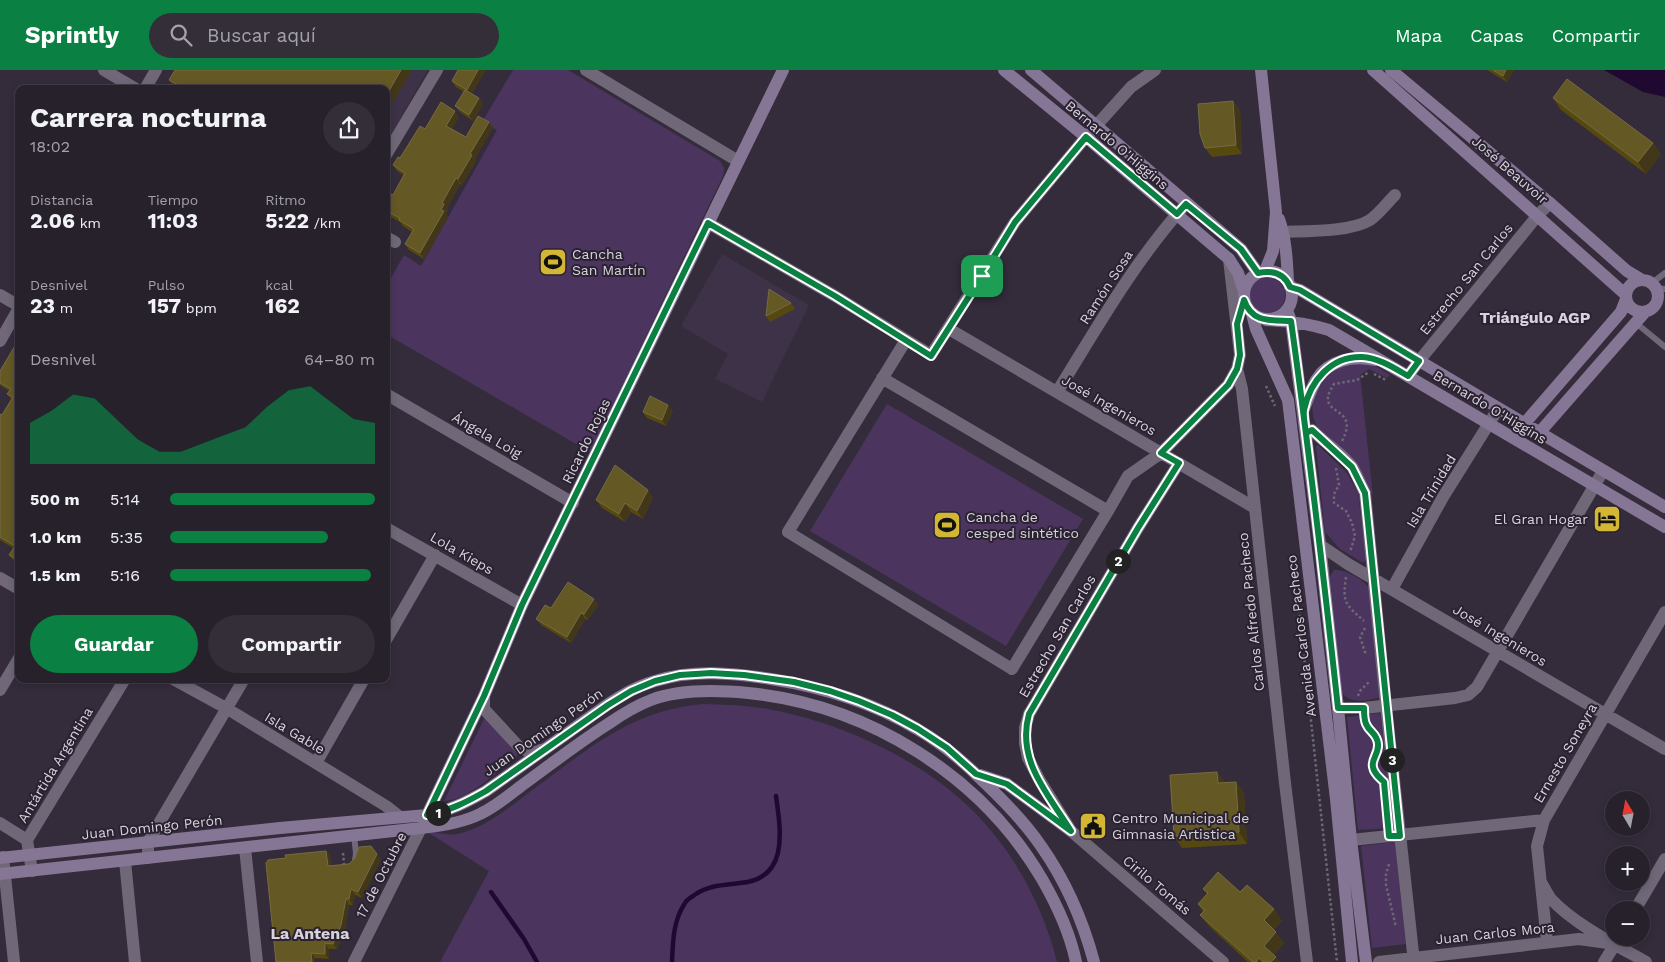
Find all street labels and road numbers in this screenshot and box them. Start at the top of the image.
street label: Bernardo O'Higgins [1062,97,1172,193]
street label: José Beauvoir [1469,133,1551,207]
street label: Estrecho San Carlos [1416,220,1516,338]
street label: Ramón Sosa [1076,247,1136,327]
street label: Bernardo O'Higgins [1430,367,1550,447]
street label: José Ingenieros [1059,371,1159,439]
street label: Ricardo Rojas [558,396,614,486]
street label: Ángela Loig [449,409,525,462]
street label: Isla Trinidad [1403,452,1459,530]
street label: Lola Kieps [428,528,496,578]
street label: Carlos Alfredo Pacheco [1235,532,1267,692]
street label: Avenida Carlos Pacheco [1283,554,1319,718]
street label: Estrecho San Carlos [1015,572,1099,700]
street label: José Ingenieros [1450,601,1550,669]
street label: Juan Domingo Perón [480,685,606,779]
street label: Ernesto Soneyra [1530,700,1600,806]
street label: Antártida Argentina [14,704,96,826]
street label: Isla Gable [262,709,328,757]
street label: Juan Domingo Perón [81,812,223,842]
street label: 17 de Octubre [352,829,410,921]
street label: Cirilo Tomás [1120,852,1194,918]
street label: Juan Carlos Mora [1435,919,1555,947]

